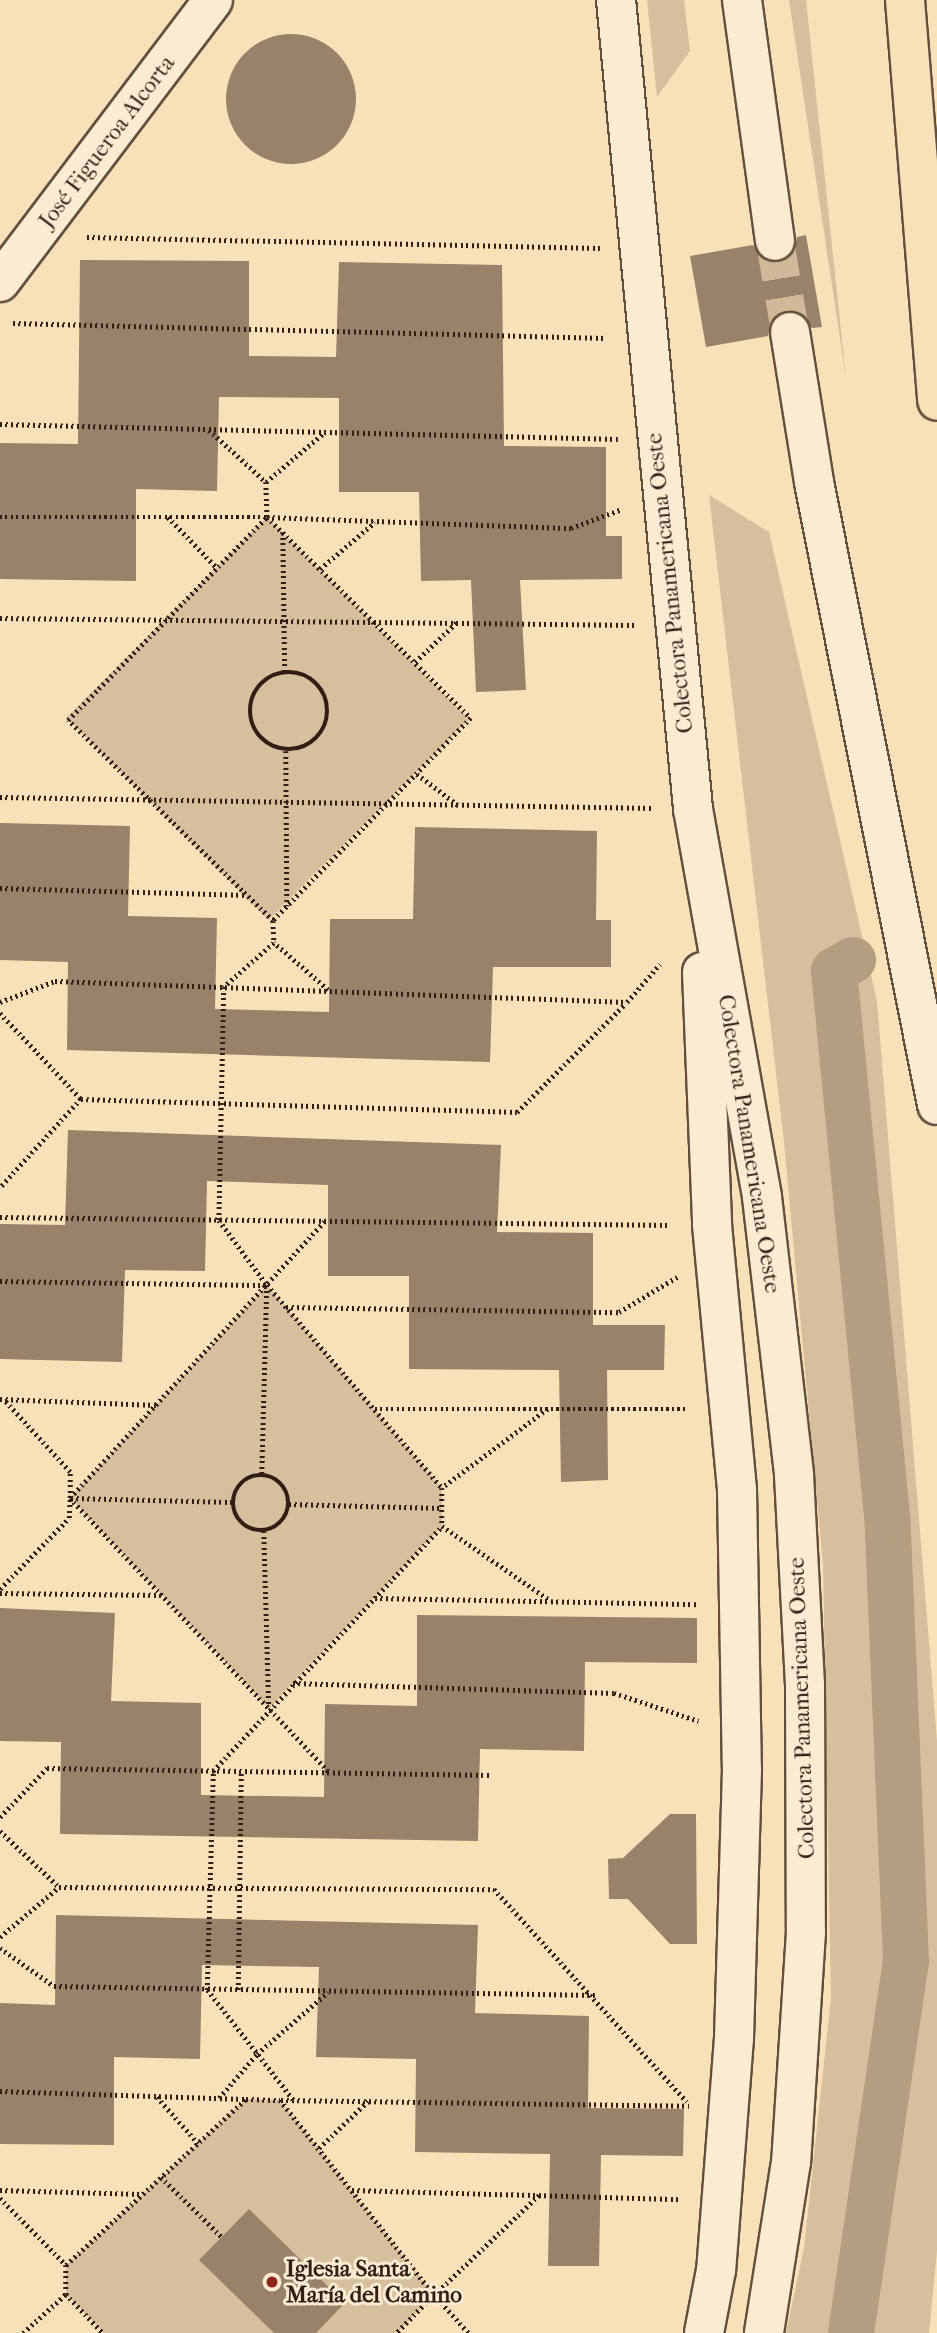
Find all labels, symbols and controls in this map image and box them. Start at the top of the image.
street label: José Figueroa Alcorta [33,50,181,234]
street label: Colectora Panamericana Oeste [640,431,700,735]
street label: Colectora Panamericana Oeste [712,993,786,1295]
street label: Colectora Panamericana Oeste [783,1557,821,1859]
place label: Iglesia Santa María del Camino [286,2255,462,2309]
marker: Iglesia Santa María del Camino [264,2274,280,2290]

